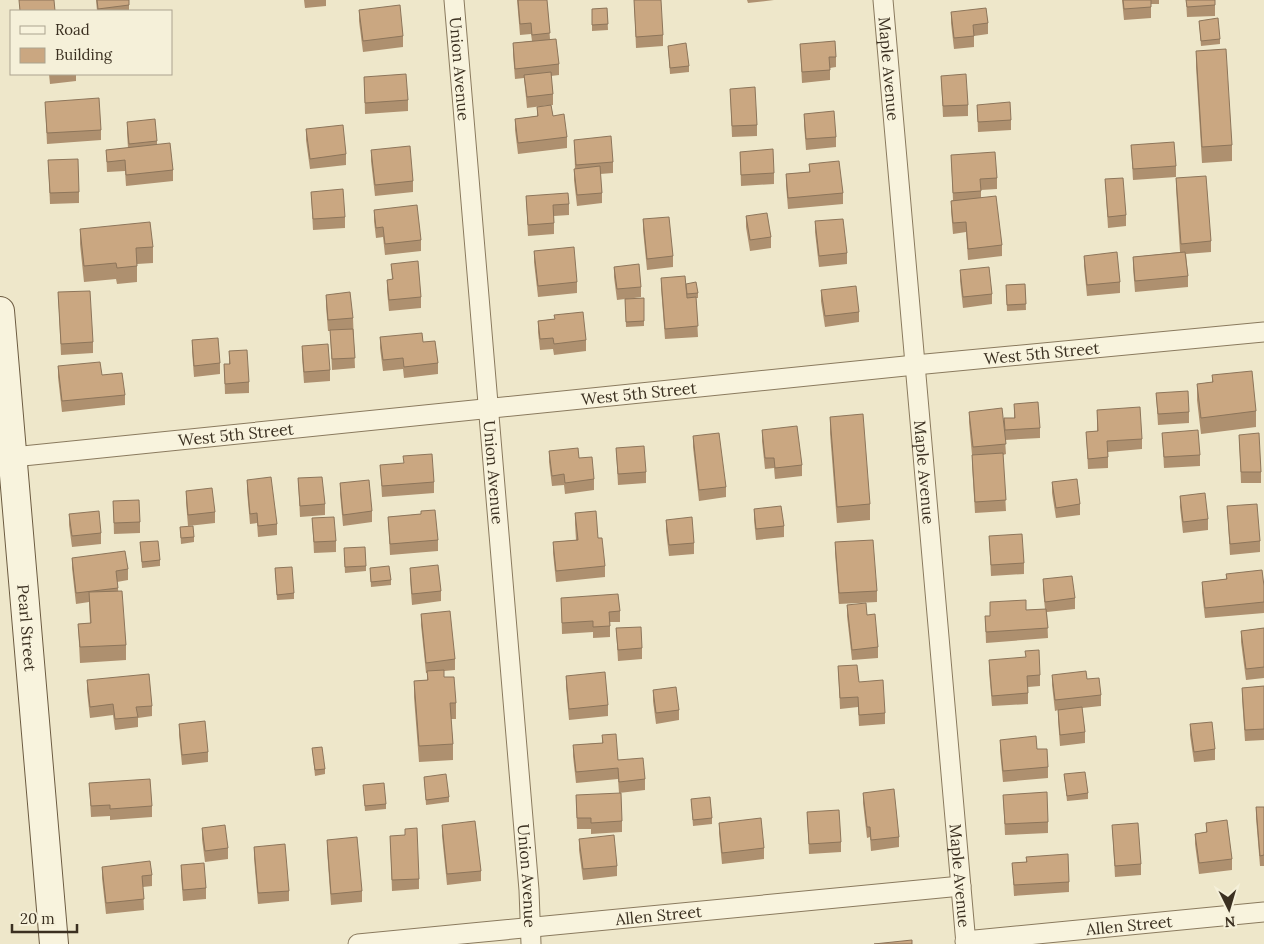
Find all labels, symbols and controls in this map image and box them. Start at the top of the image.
legend [10,10,172,75]
street label: Union Avenue [445,16,474,122]
street label: Maple Avenue [875,16,904,122]
text: Road [55,20,90,39]
text: Building [55,45,113,64]
street label: West 5th Street [983,338,1101,368]
street label: West 5th Street [580,377,698,409]
street label: West 5th Street [177,418,295,450]
street label: Maple Avenue [910,419,939,525]
street label: Union Avenue [479,420,508,525]
street label: Pearl Street [13,584,41,673]
street label: Union Avenue [513,823,540,928]
street label: Maple Avenue [945,823,975,929]
north arrow [1204,884,1254,934]
street label: Allen Street [613,901,704,929]
scale bar [12,902,78,934]
text: 20 m [20,909,55,928]
street label: Allen Street [1084,911,1174,939]
text: N [1224,913,1236,931]

